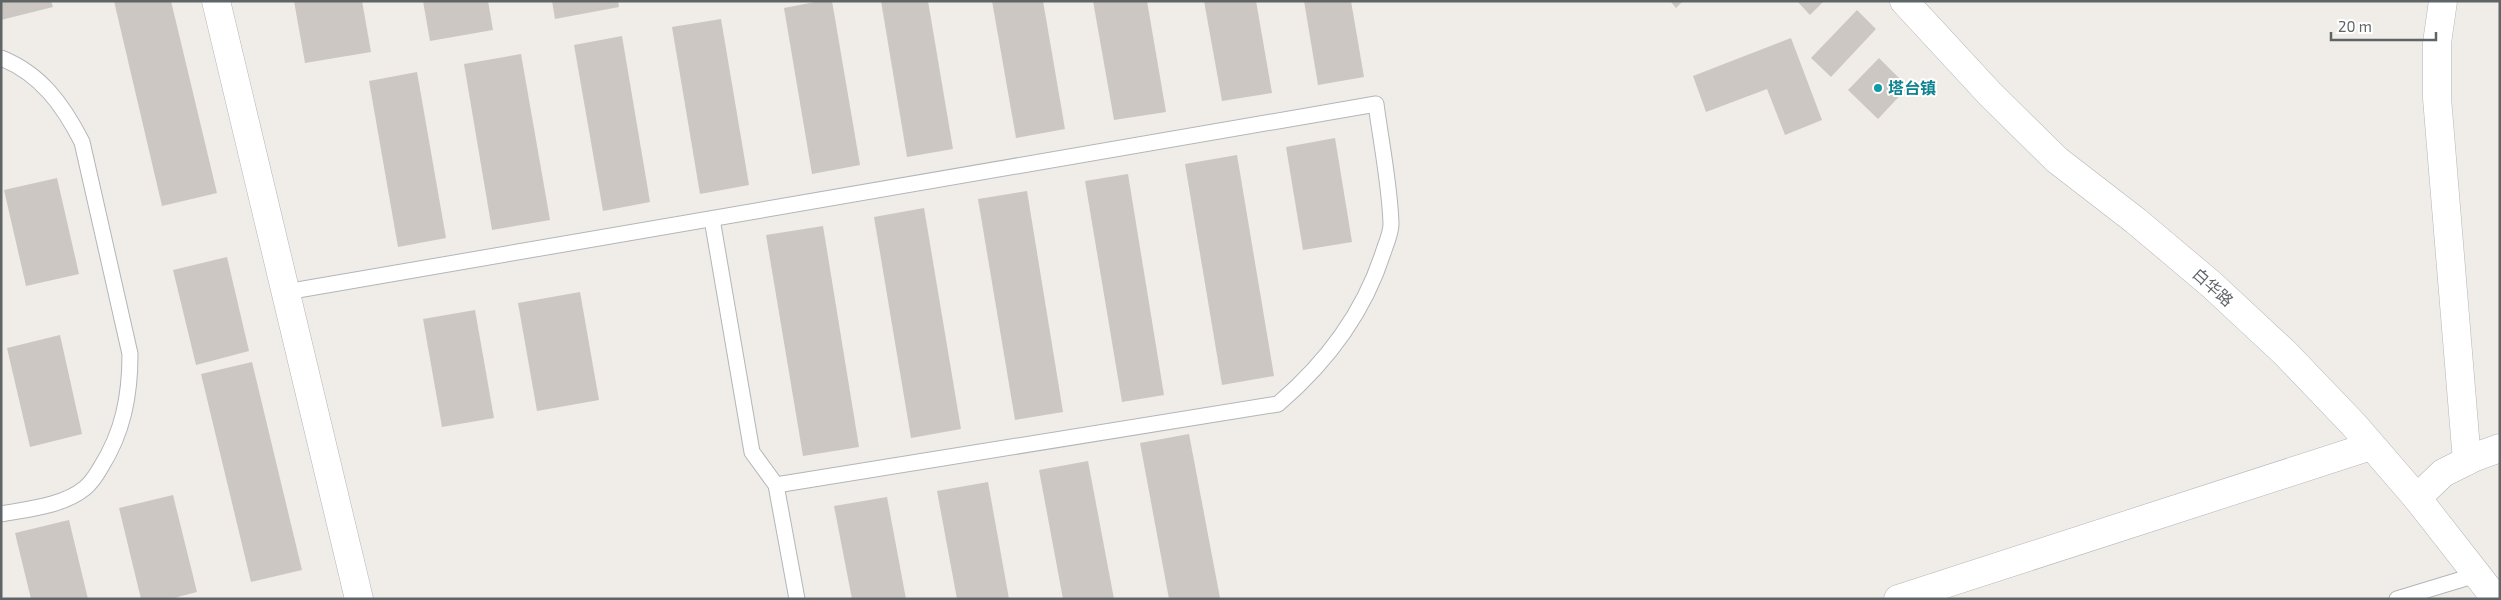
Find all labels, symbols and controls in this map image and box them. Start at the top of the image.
scale bar [2331,10,2436,42]
text: 20 m [2338,17,2372,35]
place label: 塔台镇 [1888,78,1936,97]
marker: 塔台镇 [1872,82,1884,94]
street label: 白华路 [2189,264,2238,310]

